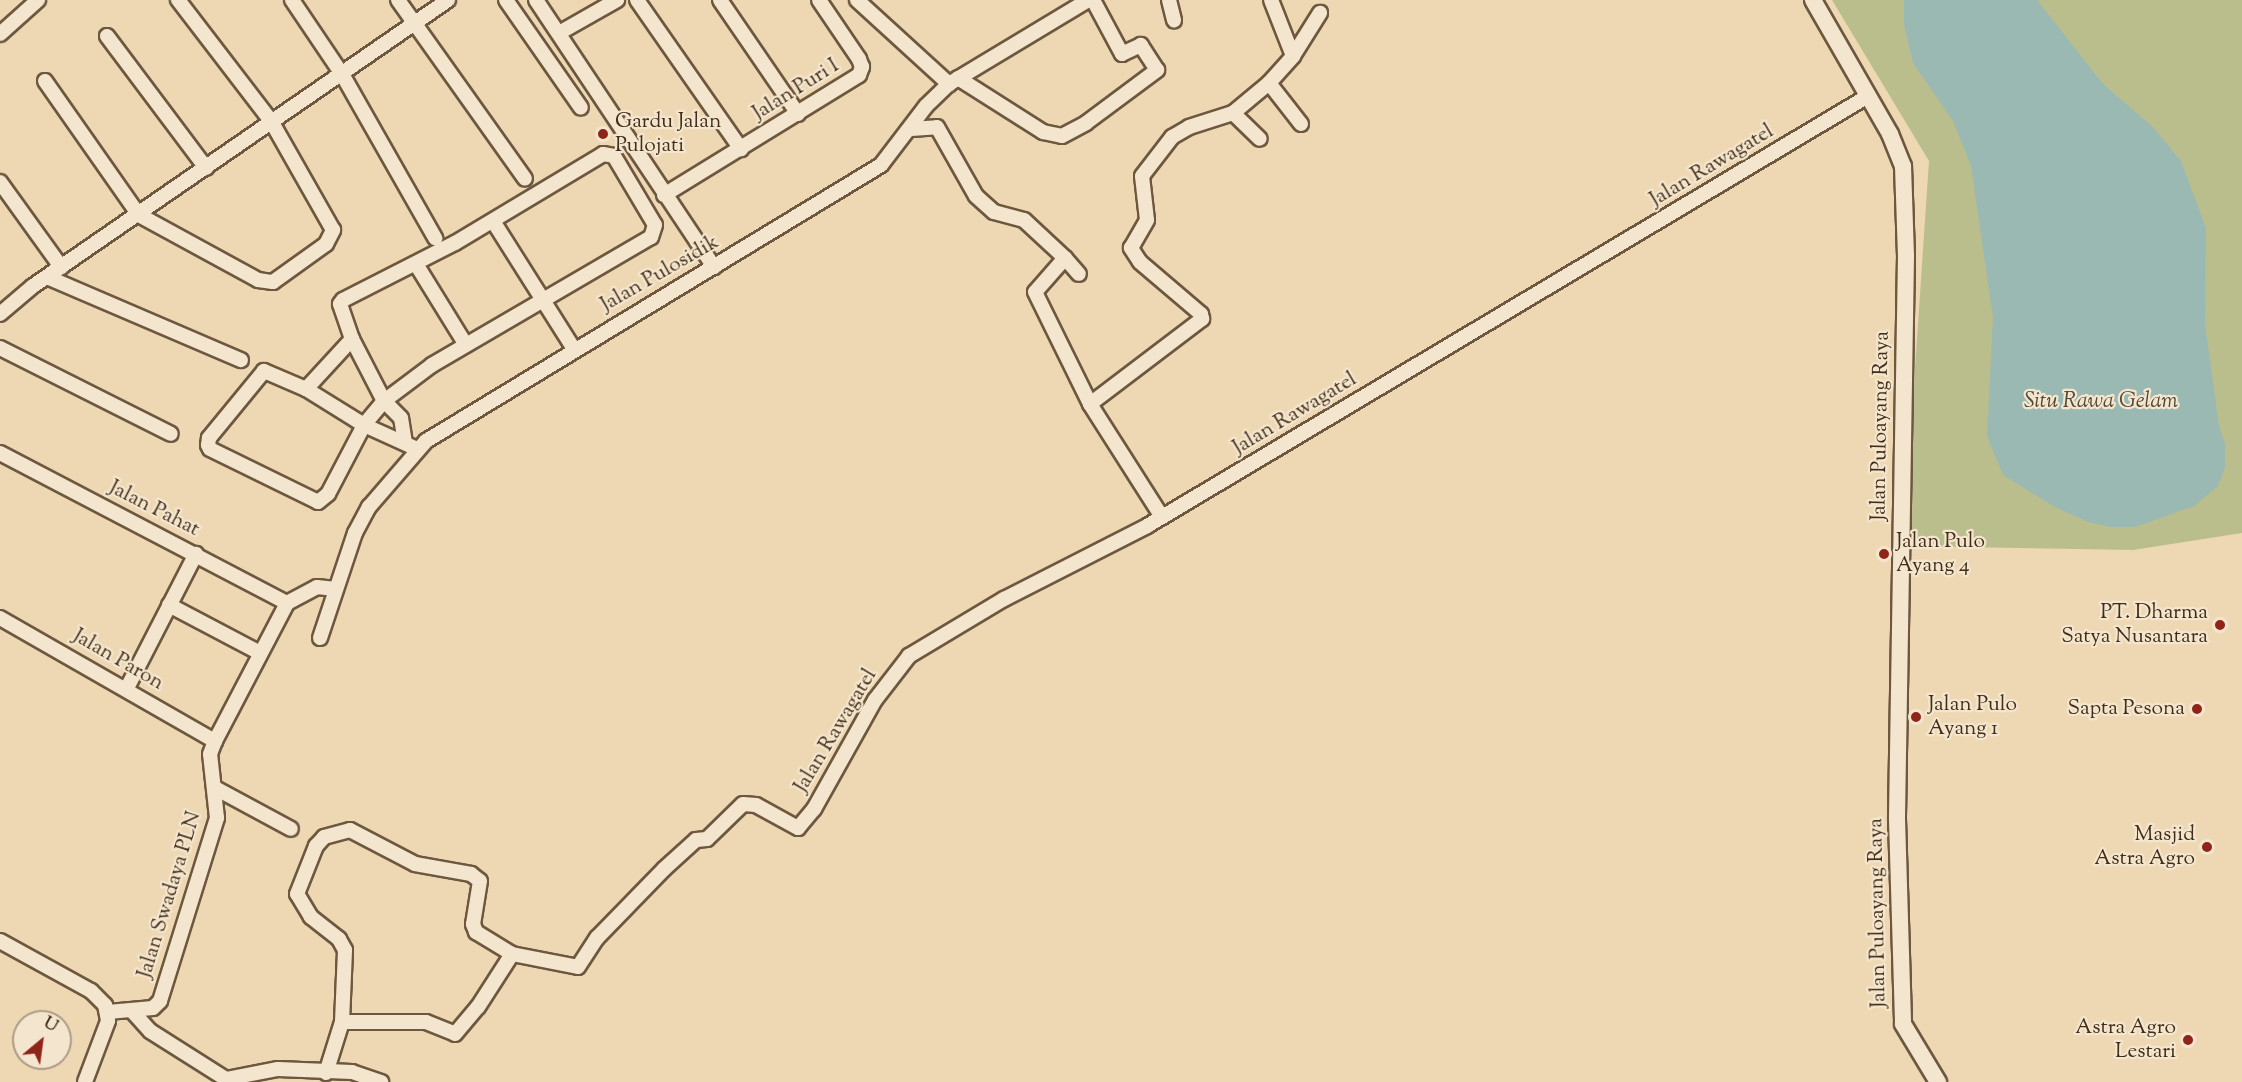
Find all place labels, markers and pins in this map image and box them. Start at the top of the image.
place label: Gardu Jalan Pulojati [615,109,721,159]
marker: Gardu Jalan Pulojati [596,127,610,141]
place label: Jalan Pulo Ayang 4 [1896,529,1985,579]
marker: Jalan Pulo Ayang 4 [1877,547,1891,561]
place label: PT. Dharma Satya Nusantara [2061,600,2208,650]
marker: PT. Dharma Satya Nusantara [2213,618,2227,632]
place label: Jalan Pulo Ayang 1 [1928,692,2017,742]
place label: Sapta Pesona [2068,696,2185,722]
marker: Sapta Pesona [2190,702,2204,716]
marker: Jalan Pulo Ayang 1 [1909,710,1923,724]
place label: Masjid Astra Agro [2094,822,2195,872]
marker: Masjid Astra Agro [2200,840,2214,854]
place label: Astra Agro Lestari [2075,1015,2176,1065]
marker: Astra Agro Lestari [2181,1033,2195,1047]

